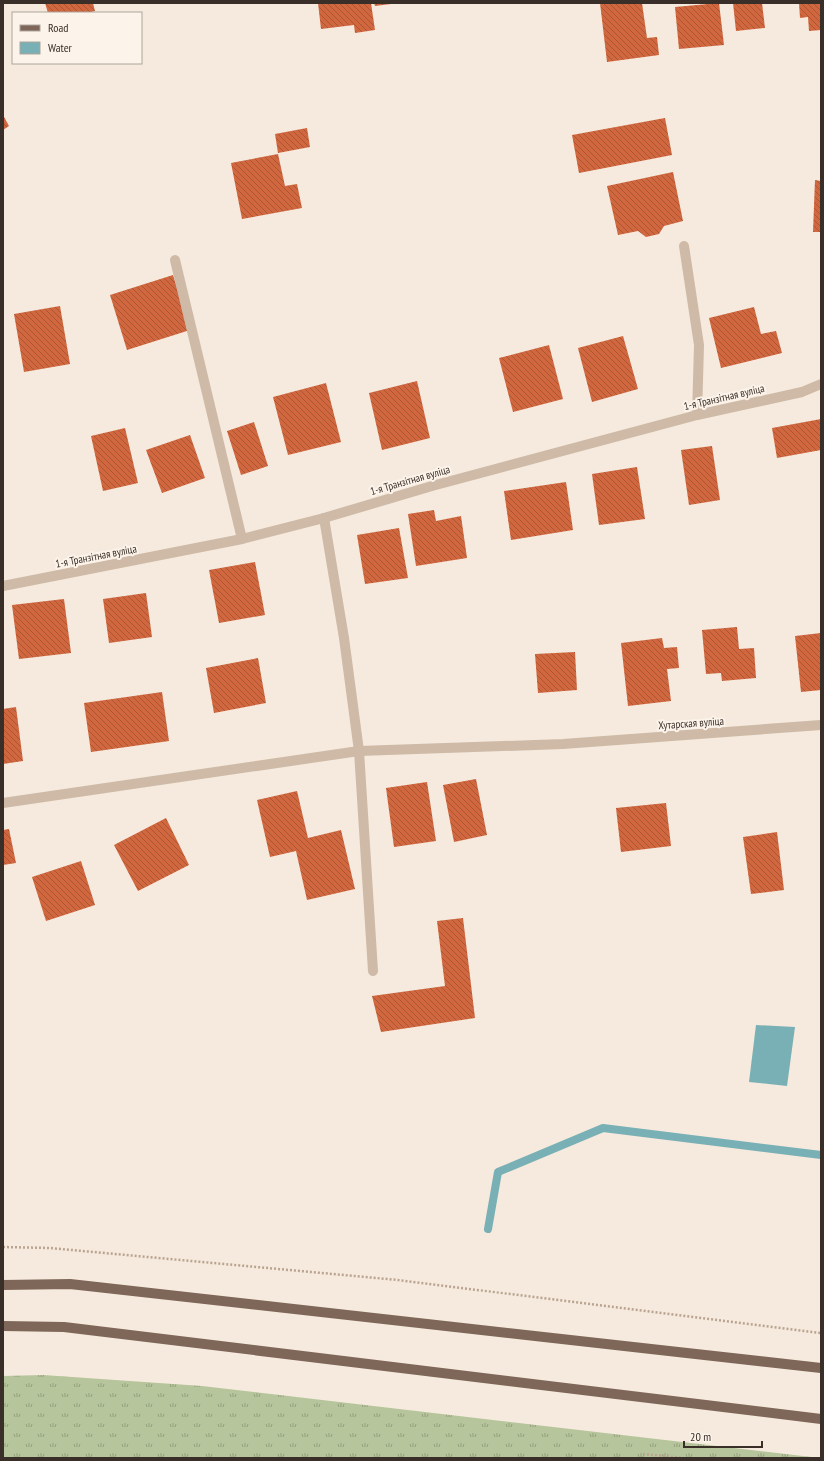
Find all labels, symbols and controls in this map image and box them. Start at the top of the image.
legend [12,12,142,64]
text: Road [48,20,68,35]
text: Water [48,40,73,55]
street label: 1-я Транзітная вуліца [682,381,766,413]
street label: 1-я Транзітная вуліца [368,462,452,498]
street label: 1-я Транзітная вуліца [54,541,138,571]
street label: Хутарская вуліца [658,714,724,732]
scale bar [684,1423,762,1449]
text: 20 m [690,1429,711,1444]

